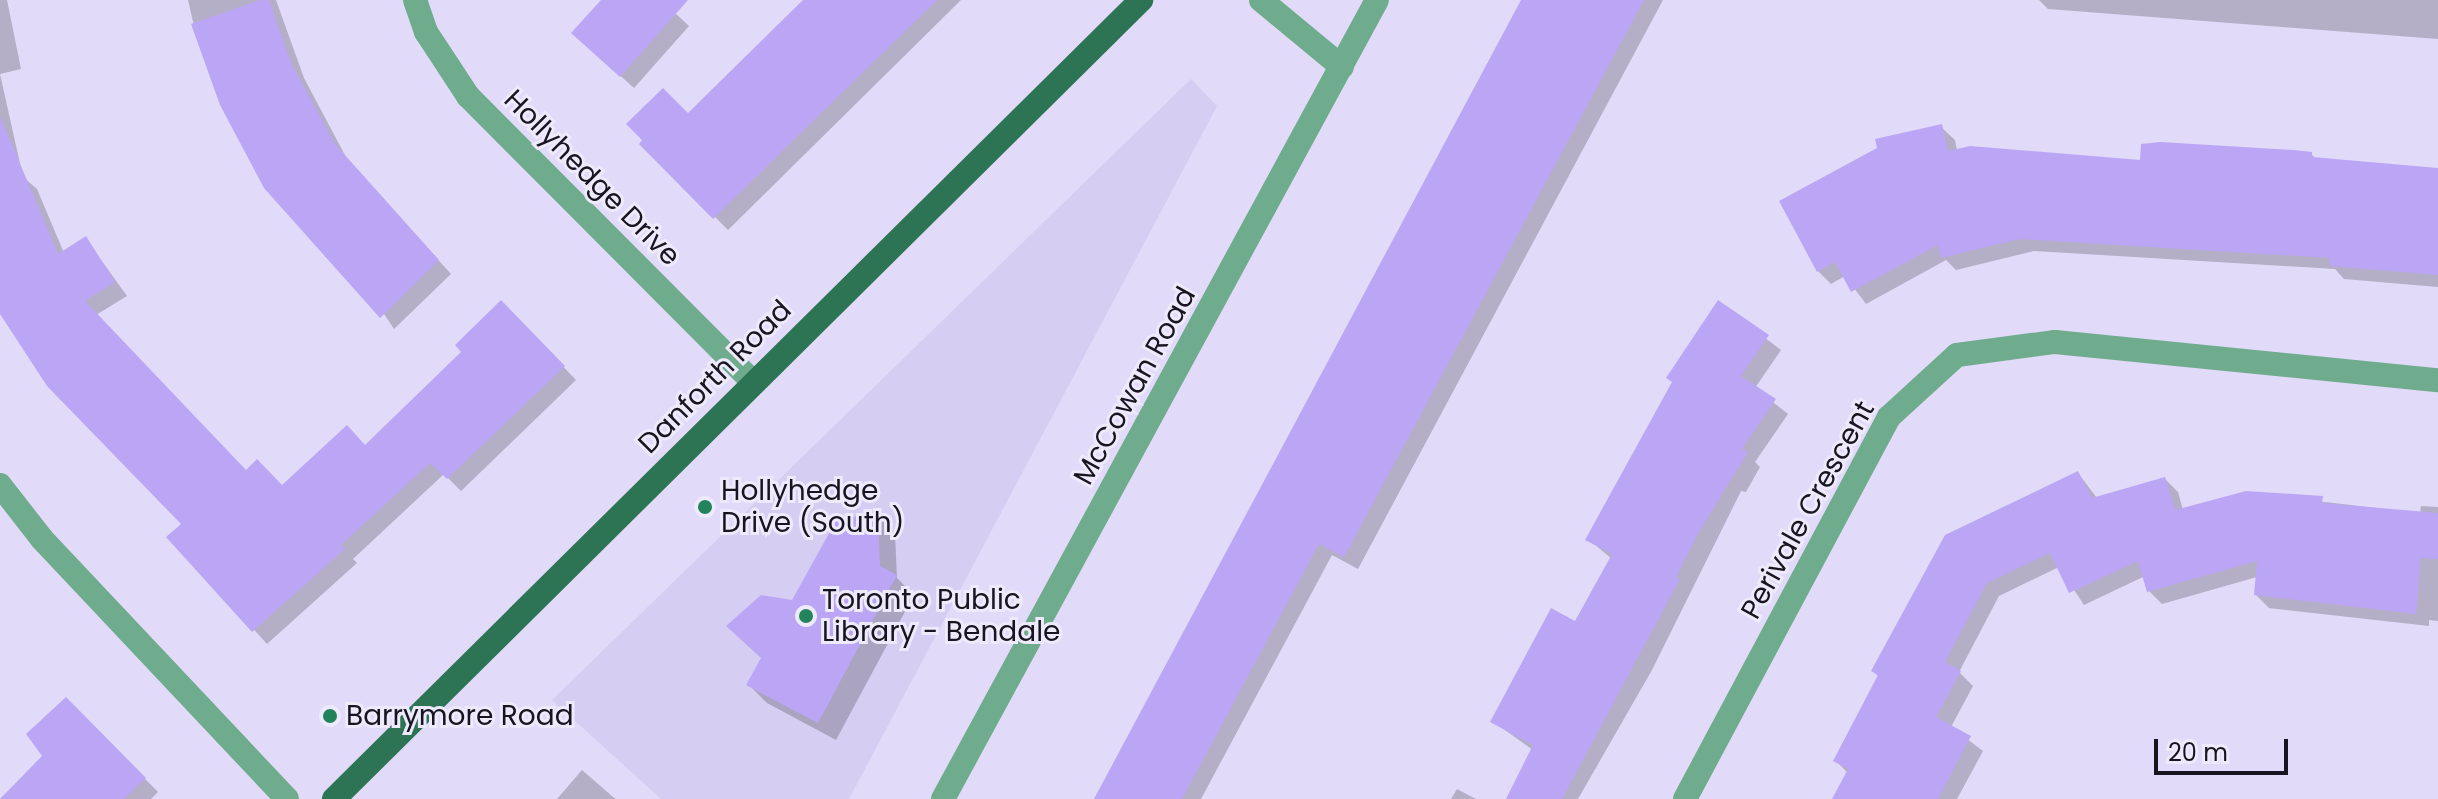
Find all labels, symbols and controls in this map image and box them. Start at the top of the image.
street label: Hollyhedge Drive [497,83,687,273]
street label: McCowan Road [1067,281,1203,491]
street label: Danforth Road [631,293,799,461]
street label: Perivale Crescent [1734,395,1882,625]
place label: Hollyhedge Drive (South) [721,474,904,540]
marker: Hollyhedge Drive (South) [696,498,714,516]
place label: Toronto Public Library - Bendale [822,583,1060,649]
marker: Toronto Public Library - Bendale [797,607,815,625]
place label: Barrymore Road [346,699,574,733]
marker: Barrymore Road [321,707,339,725]
scale bar [2158,723,2292,773]
text: 20 m [2168,736,2228,769]

